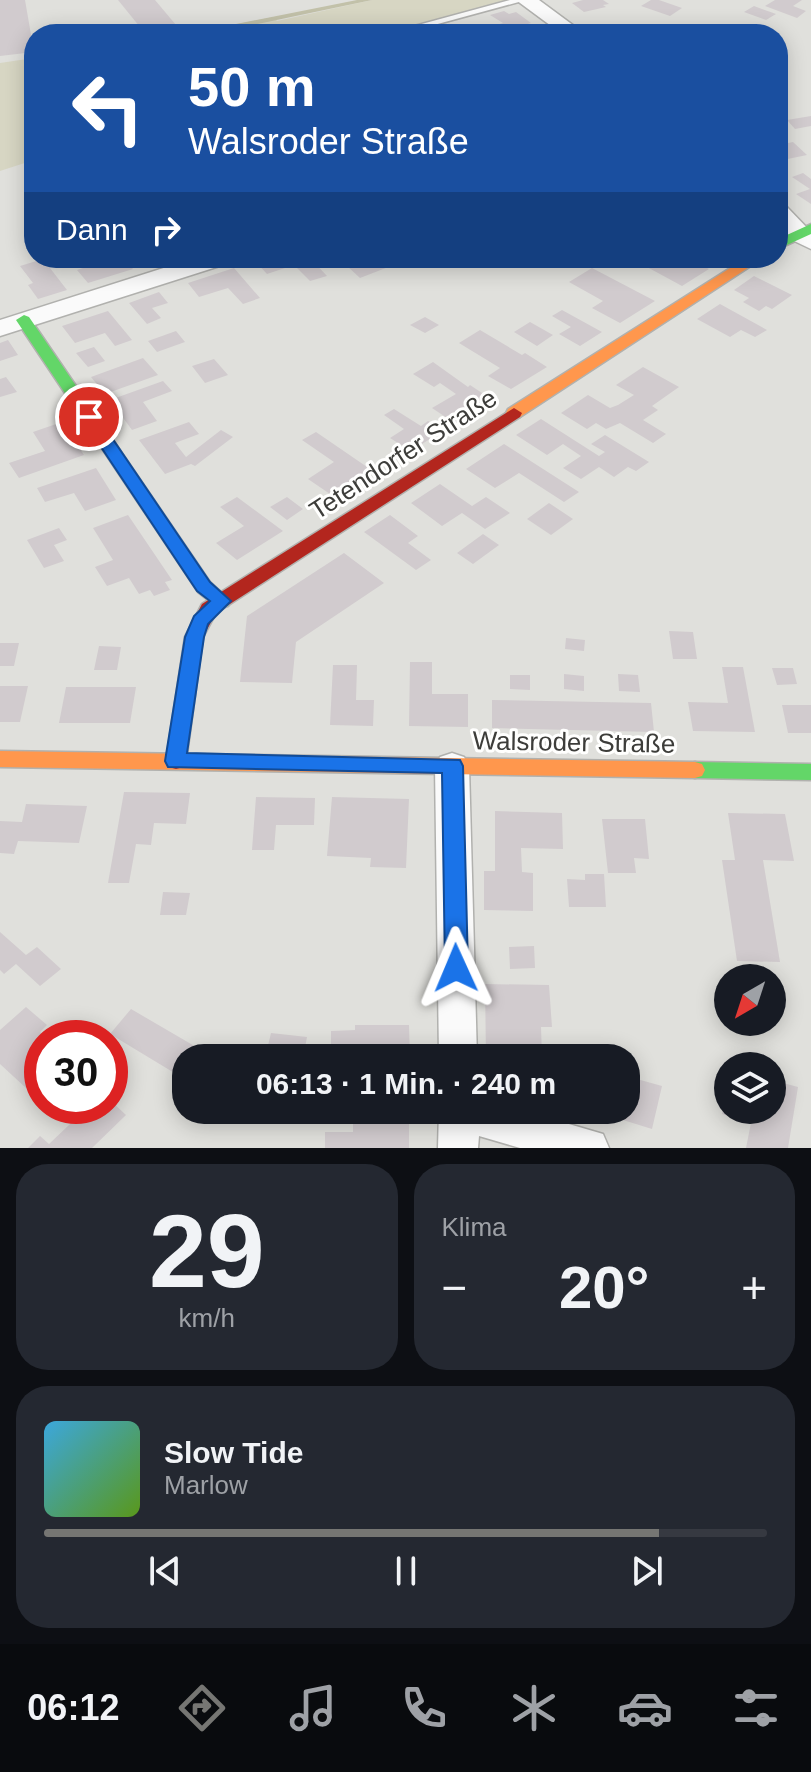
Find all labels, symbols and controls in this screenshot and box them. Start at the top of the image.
text: 50 m [188,55,316,118]
icon: left [56,56,160,160]
text: Walsroder Straße [188,121,469,162]
icon: right [144,208,188,252]
text: Dann [56,213,128,246]
street label: Tetendorfer Straße [304,382,502,526]
pin [55,383,123,451]
icon: arrive [67,395,111,439]
street label: Walsroder Straße [472,725,676,759]
position arrow [414,926,498,1010]
north arrow [714,964,786,1036]
map controls [714,964,786,1124]
speed limit sign: 30 [24,1020,128,1124]
button: layers [714,1052,786,1124]
text: 06:13 · 1 Min. · 240 m [256,1067,556,1100]
text: 29 [149,1193,265,1309]
text: Klima [442,1212,507,1242]
text: 20° [559,1254,650,1321]
text: − [442,1263,467,1312]
text: + [741,1263,767,1312]
text: km/h [179,1303,235,1333]
text: Slow Tide [164,1436,303,1469]
text: Marlow [164,1470,248,1500]
icon: previous [143,1549,187,1593]
icon: pause [384,1549,428,1593]
icon: next [625,1549,669,1593]
icon: directions [174,1680,230,1736]
icon: music [285,1680,341,1736]
icon: phone [396,1680,452,1736]
icon: climate [506,1680,562,1736]
icon: car [617,1680,673,1736]
icon: filters [728,1680,784,1736]
text: 06:12 [27,1687,119,1728]

